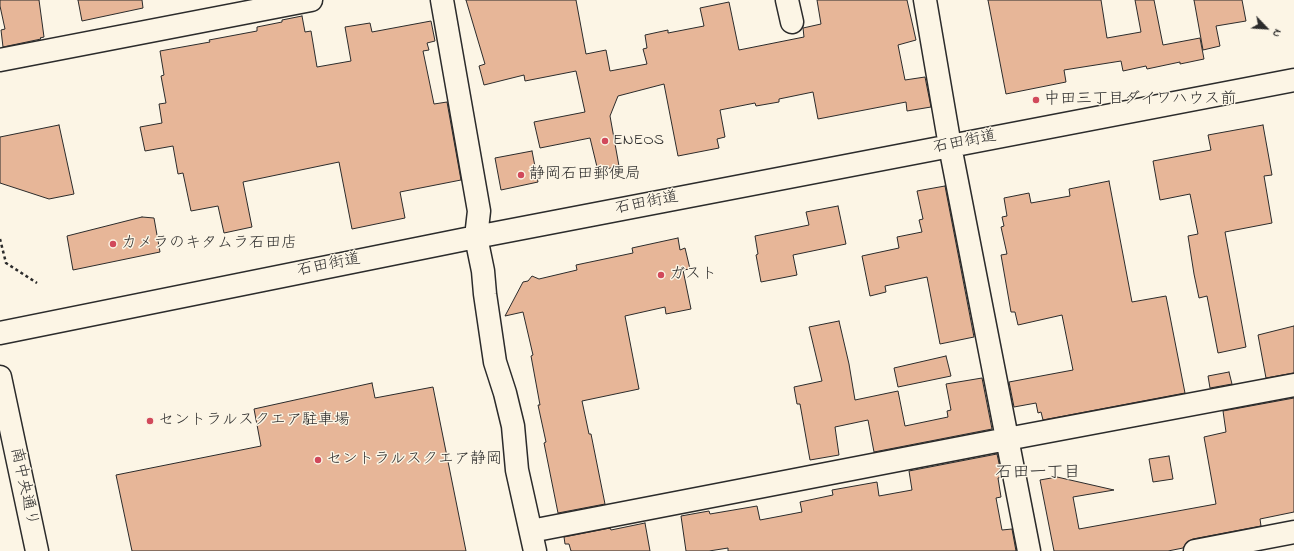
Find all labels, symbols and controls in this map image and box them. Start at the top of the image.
north arrow [1246,8,1286,48]
text: N [1268,26,1286,40]
place label: 中田三丁目ダイワハウス前 [1044,90,1236,110]
marker: 中田三丁目ダイワハウス前 [1031,95,1041,105]
street label: 石田街道 [932,127,998,159]
place label: ENEOS [613,131,664,151]
marker: ENEOS [600,136,610,146]
place label: 静岡石田郵便局 [529,165,641,185]
marker: 静岡石田郵便局 [516,170,526,180]
street label: 石田街道 [614,188,680,220]
place label: カメラのキタムラ石田店 [121,234,297,254]
marker: カメラのキタムラ石田店 [108,239,118,249]
street label: 石田街道 [296,250,362,282]
place label: ガスト [669,265,717,285]
marker: ガスト [656,270,666,280]
place label: セントラルスクエア駐車場 [158,411,350,431]
marker: セントラルスクエア駐車場 [145,416,155,426]
street label: 南中央通り [5,446,41,528]
place label: セントラルスクエア静岡 [326,450,502,470]
marker: セントラルスクエア静岡 [313,455,323,465]
district label: 石田一丁目 [996,464,1080,484]

